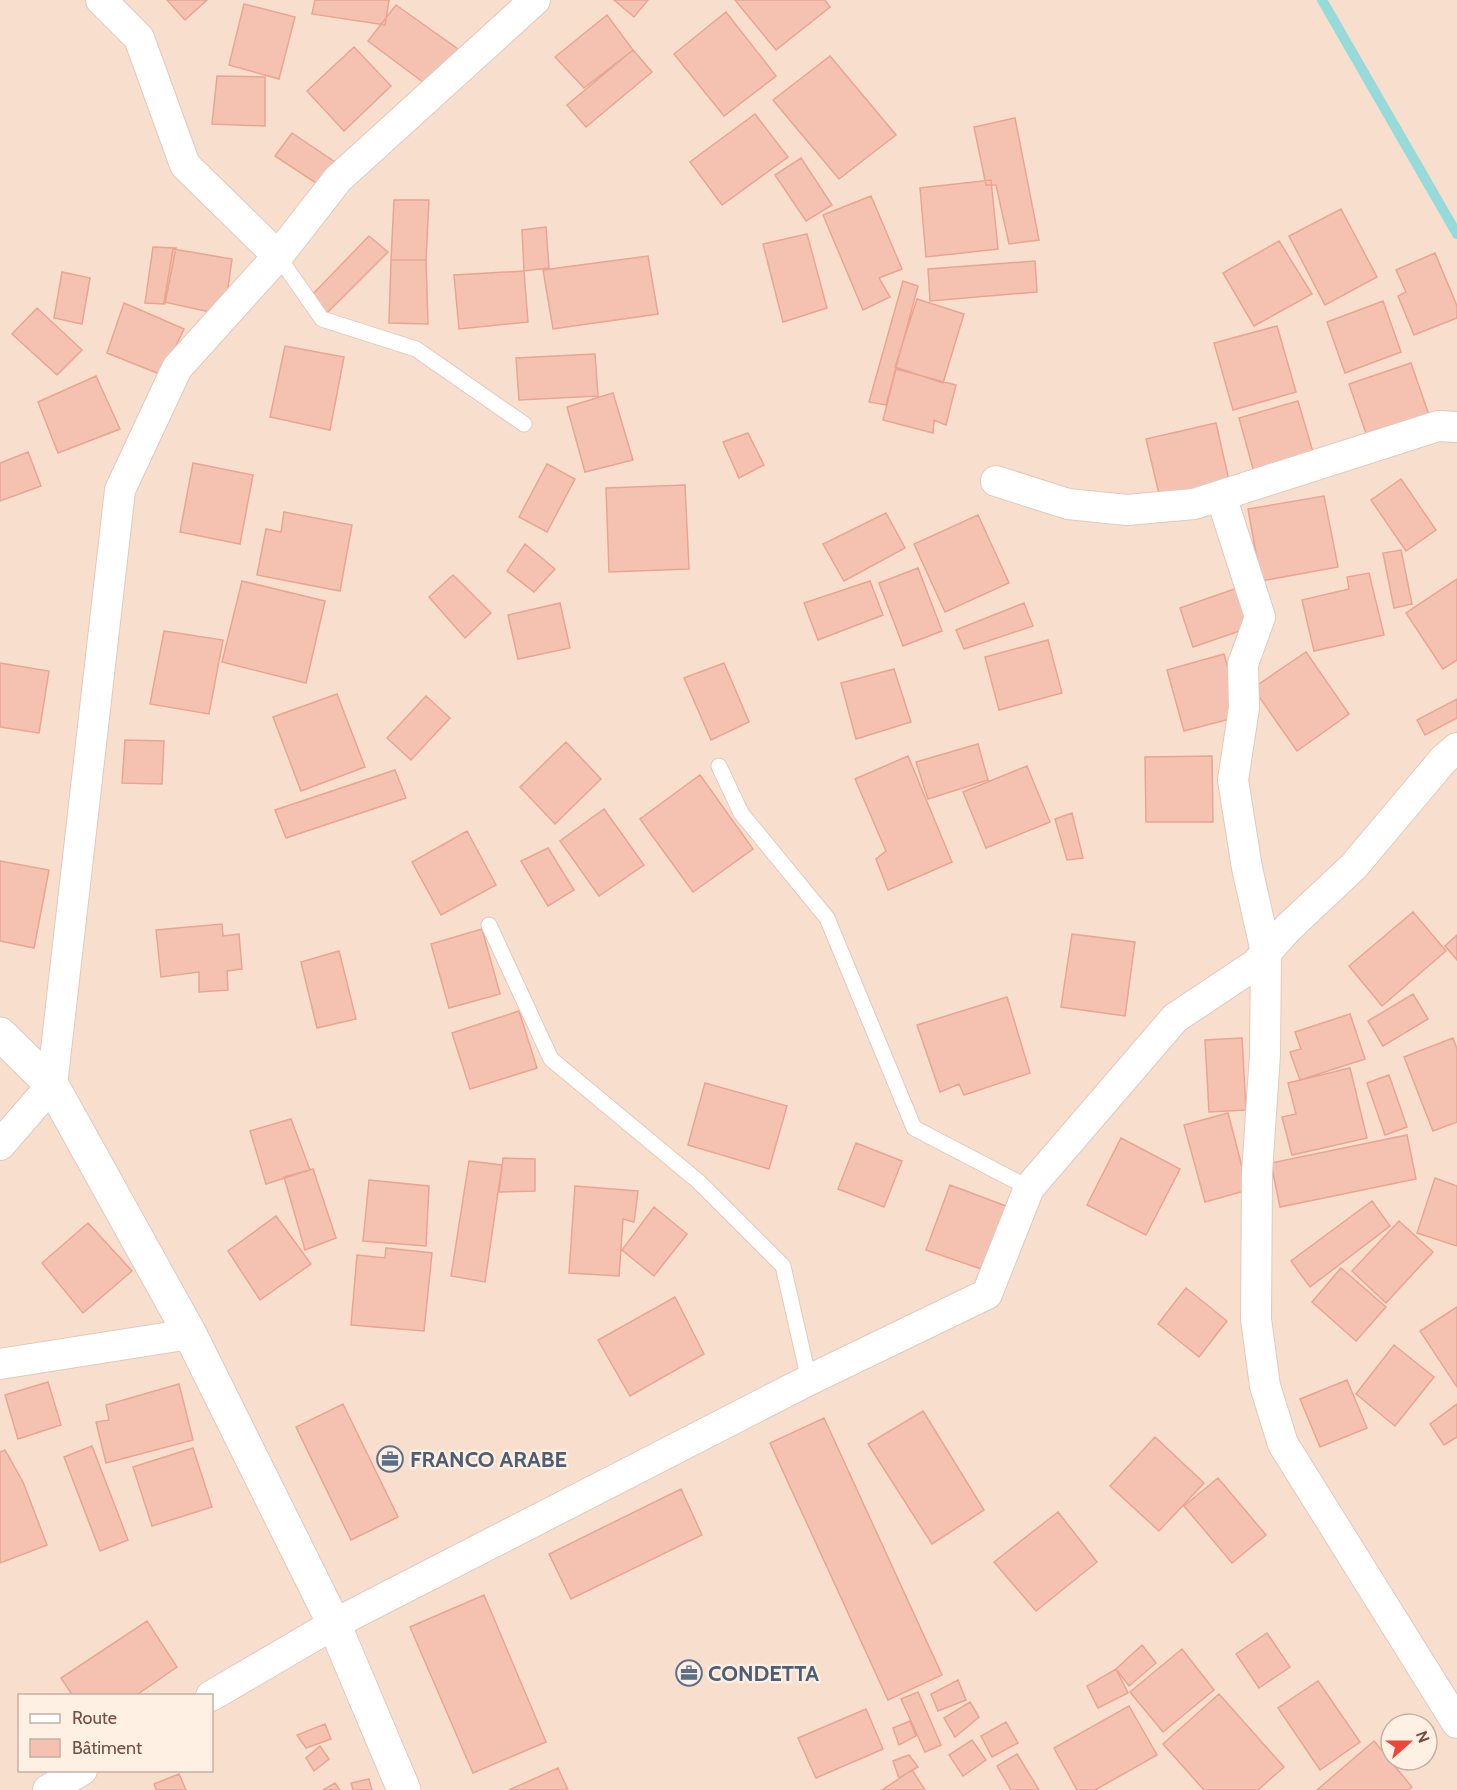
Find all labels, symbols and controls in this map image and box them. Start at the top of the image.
office icon: FRANCO ARABE [375,1444,405,1474]
place label: FRANCO ARABE [410,1446,567,1473]
office icon: CONDETTA [674,1658,704,1688]
place label: CONDETTA [708,1660,819,1687]
legend [18,1694,213,1772]
text: Route [72,1707,117,1729]
north arrow [1379,1712,1439,1772]
text: N [1412,1728,1433,1745]
text: Bâtiment [72,1737,142,1759]

